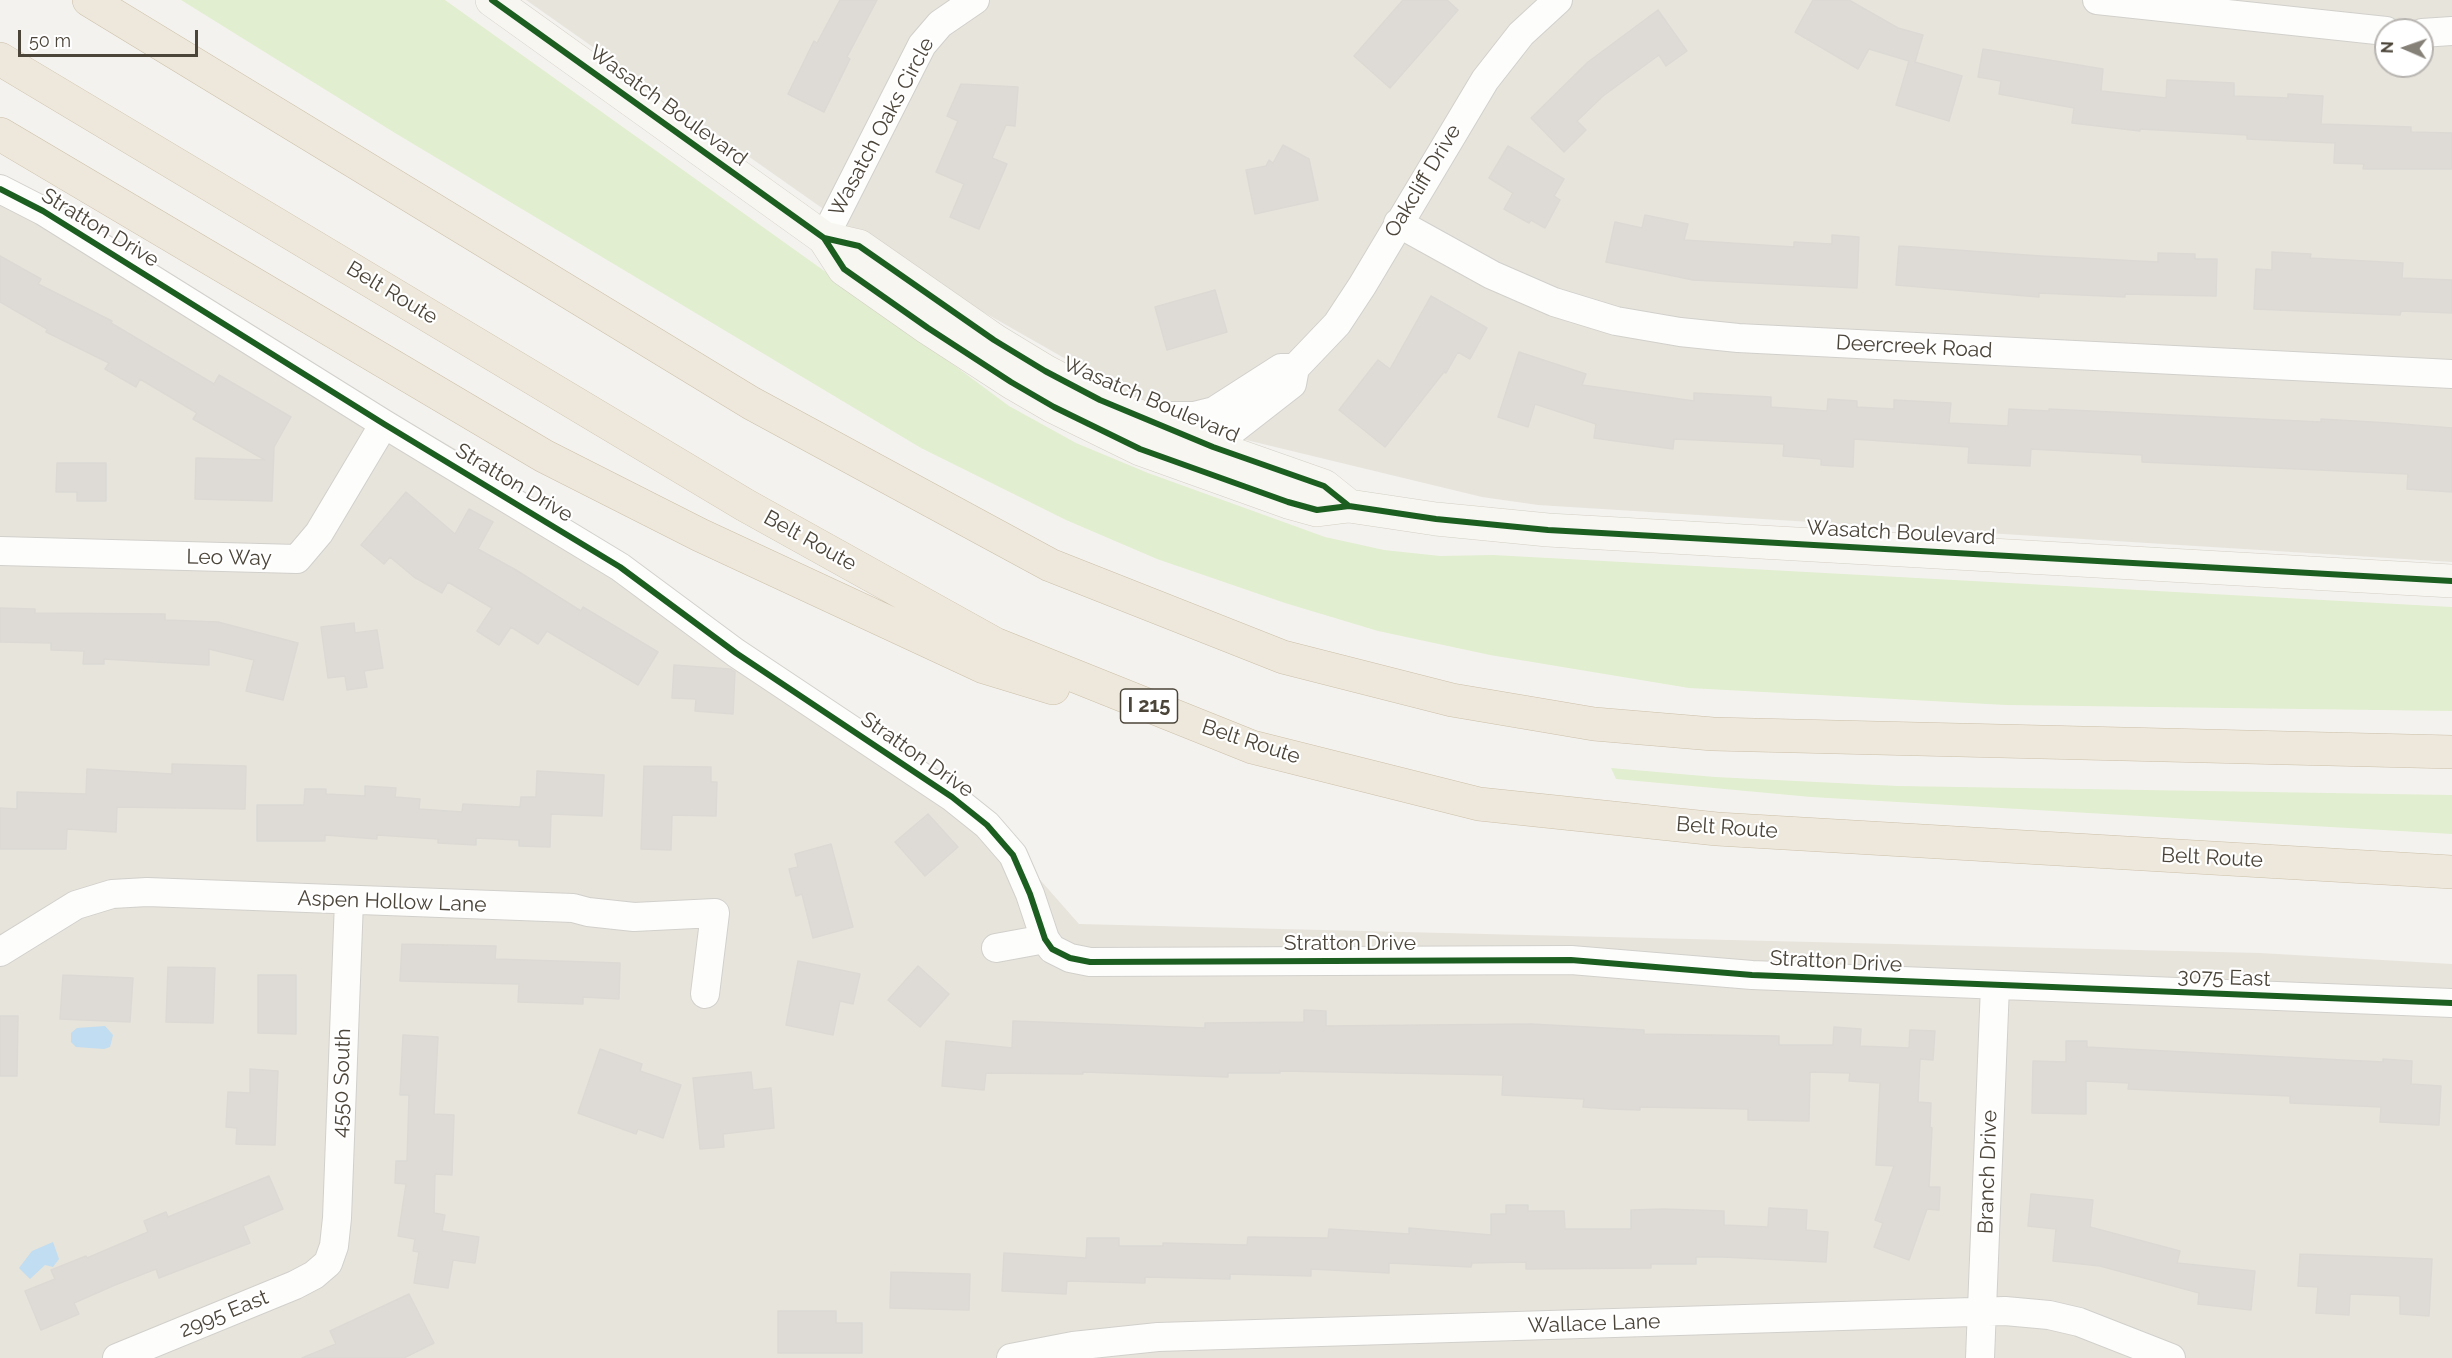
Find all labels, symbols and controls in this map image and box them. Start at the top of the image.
scale bar [21,18,201,56]
north arrow [2374,18,2434,78]
text: 50 m [29,30,71,51]
street label: Wasatch Oaks Circle [824,33,940,221]
street label: Wasatch Boulevard [584,40,752,172]
text: N [2378,41,2397,54]
street label: Oakcliff Drive [1379,120,1467,242]
street label: Stratton Drive [37,183,163,273]
street label: Belt Route [342,256,442,330]
street label: Deercreek Road [1835,330,1993,364]
street label: Wasatch Boulevard [1059,351,1243,449]
street label: Stratton Drive [451,438,577,528]
street label: Belt Route [759,505,861,577]
street label: Wasatch Boulevard [1806,515,1996,551]
street label: Leo Way [186,545,272,571]
road number: I 215 [1120,689,1178,723]
street label: Stratton Drive [856,707,978,803]
street label: Belt Route [1199,714,1303,770]
street label: Belt Route [1675,812,1779,844]
street label: Belt Route [2160,843,2264,873]
street label: Aspen Hollow Lane [297,886,487,918]
street label: Stratton Drive [1284,931,1416,957]
street label: Stratton Drive [1769,946,1903,978]
street label: 3075 East [2177,964,2271,992]
street label: 4550 South [327,1028,357,1138]
street label: Branch Drive [1973,1109,2003,1235]
street label: 2995 East [176,1285,272,1343]
street label: Wallace Lane [1527,1309,1661,1339]

